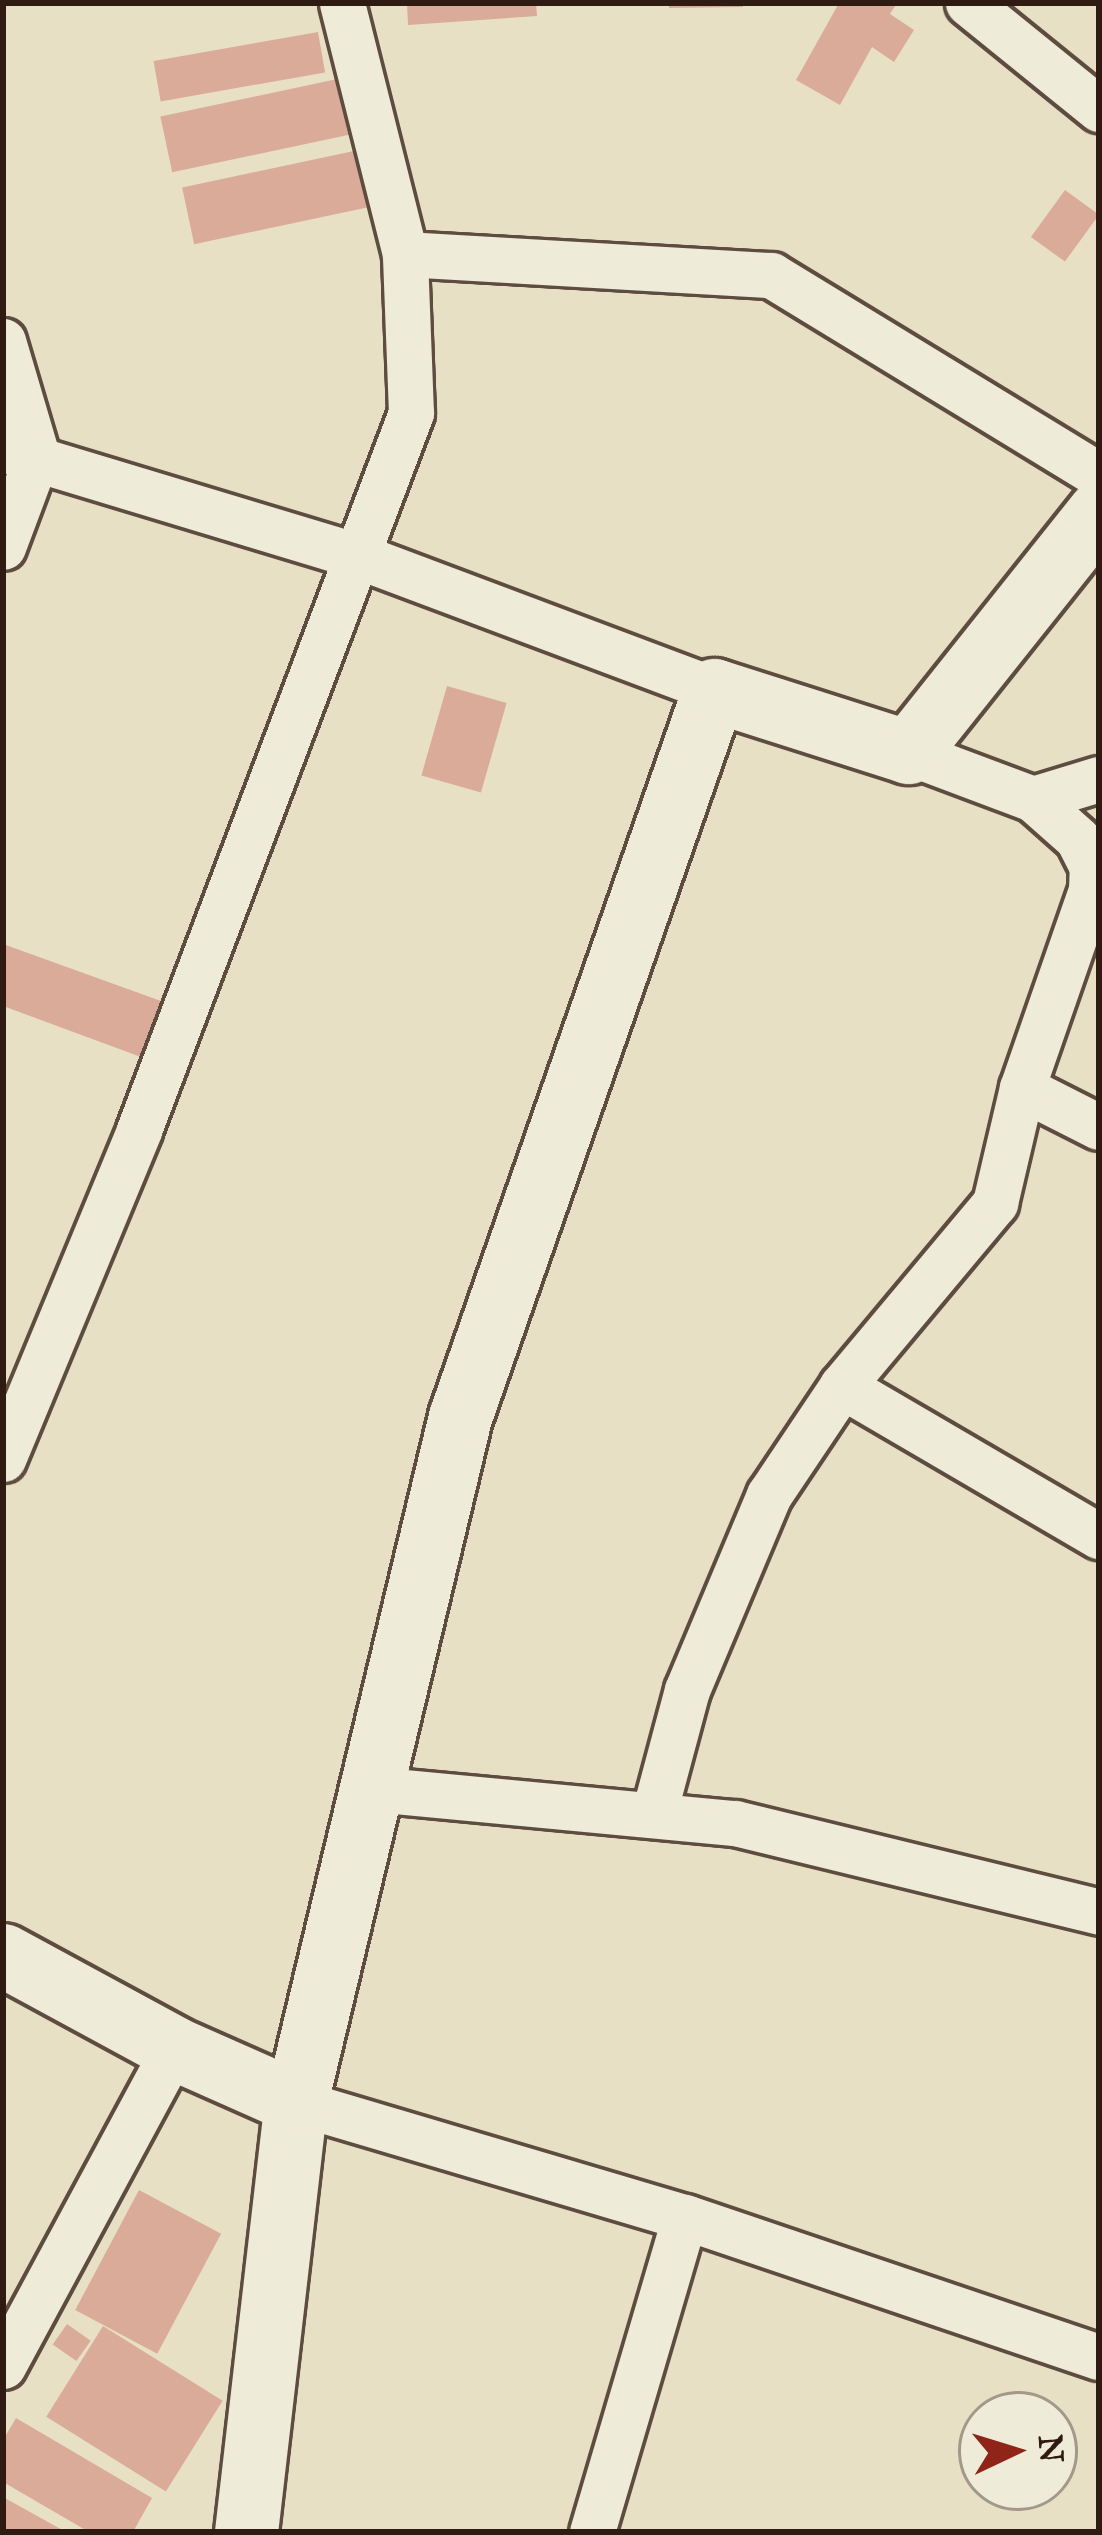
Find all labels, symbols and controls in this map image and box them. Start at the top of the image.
north arrow [958,2391,1078,2511]
text: N [1030,2433,1072,2464]

